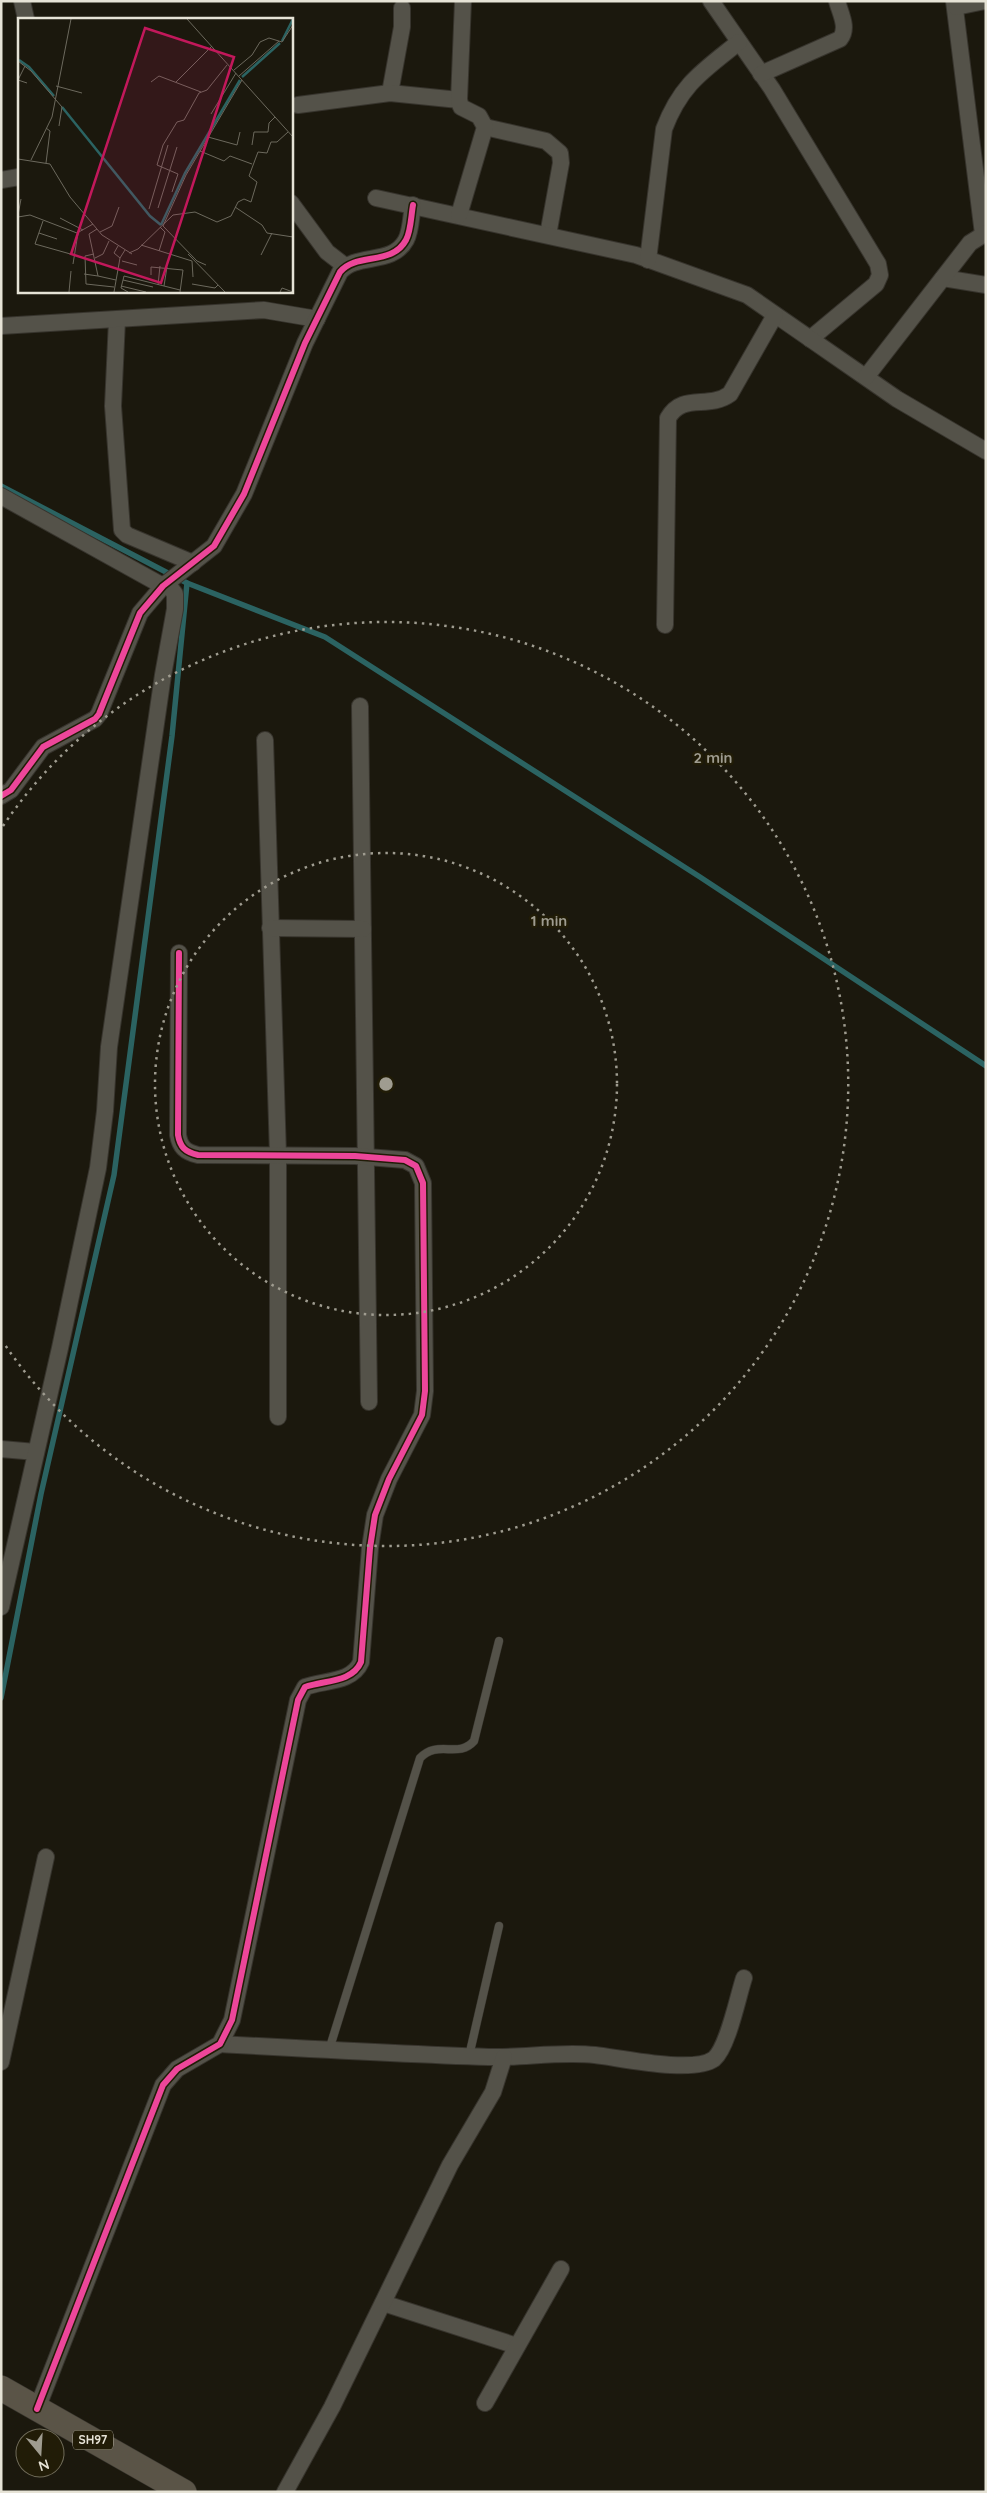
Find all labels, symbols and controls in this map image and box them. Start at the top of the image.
inset map [18,18,292,292]
text: 2 min [693,748,733,767]
text: 1 min [531,911,567,930]
centre of rings [377,1075,395,1093]
north arrow [15,2428,65,2478]
road number: SH97 [73,2430,113,2450]
text: N [36,2455,52,2476]

